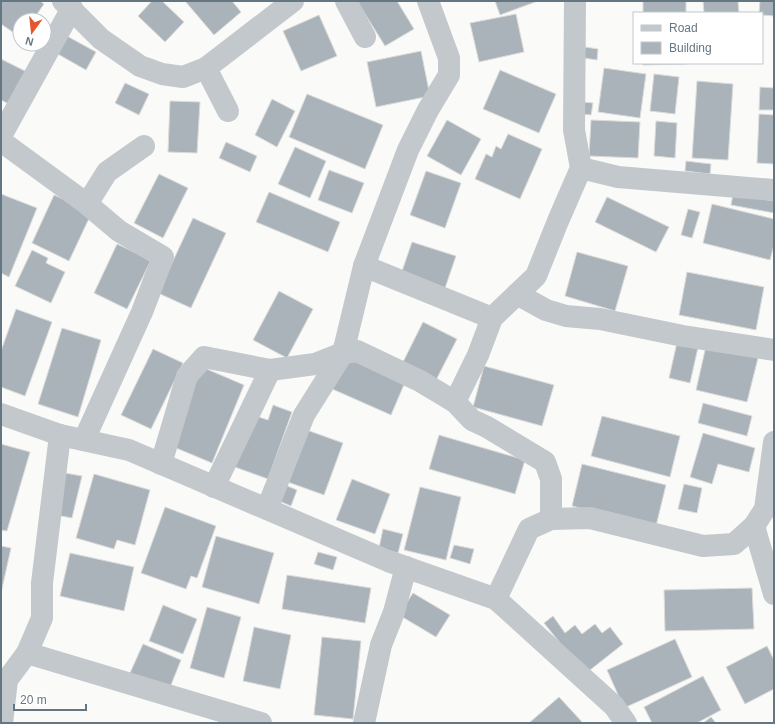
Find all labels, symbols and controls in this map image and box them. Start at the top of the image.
north arrow [12,12,52,52]
legend [633,12,763,64]
text: Road [669,21,698,35]
text: N [24,35,35,48]
text: Building [669,41,712,55]
scale bar [14,686,86,712]
text: 20 m [20,693,47,707]

